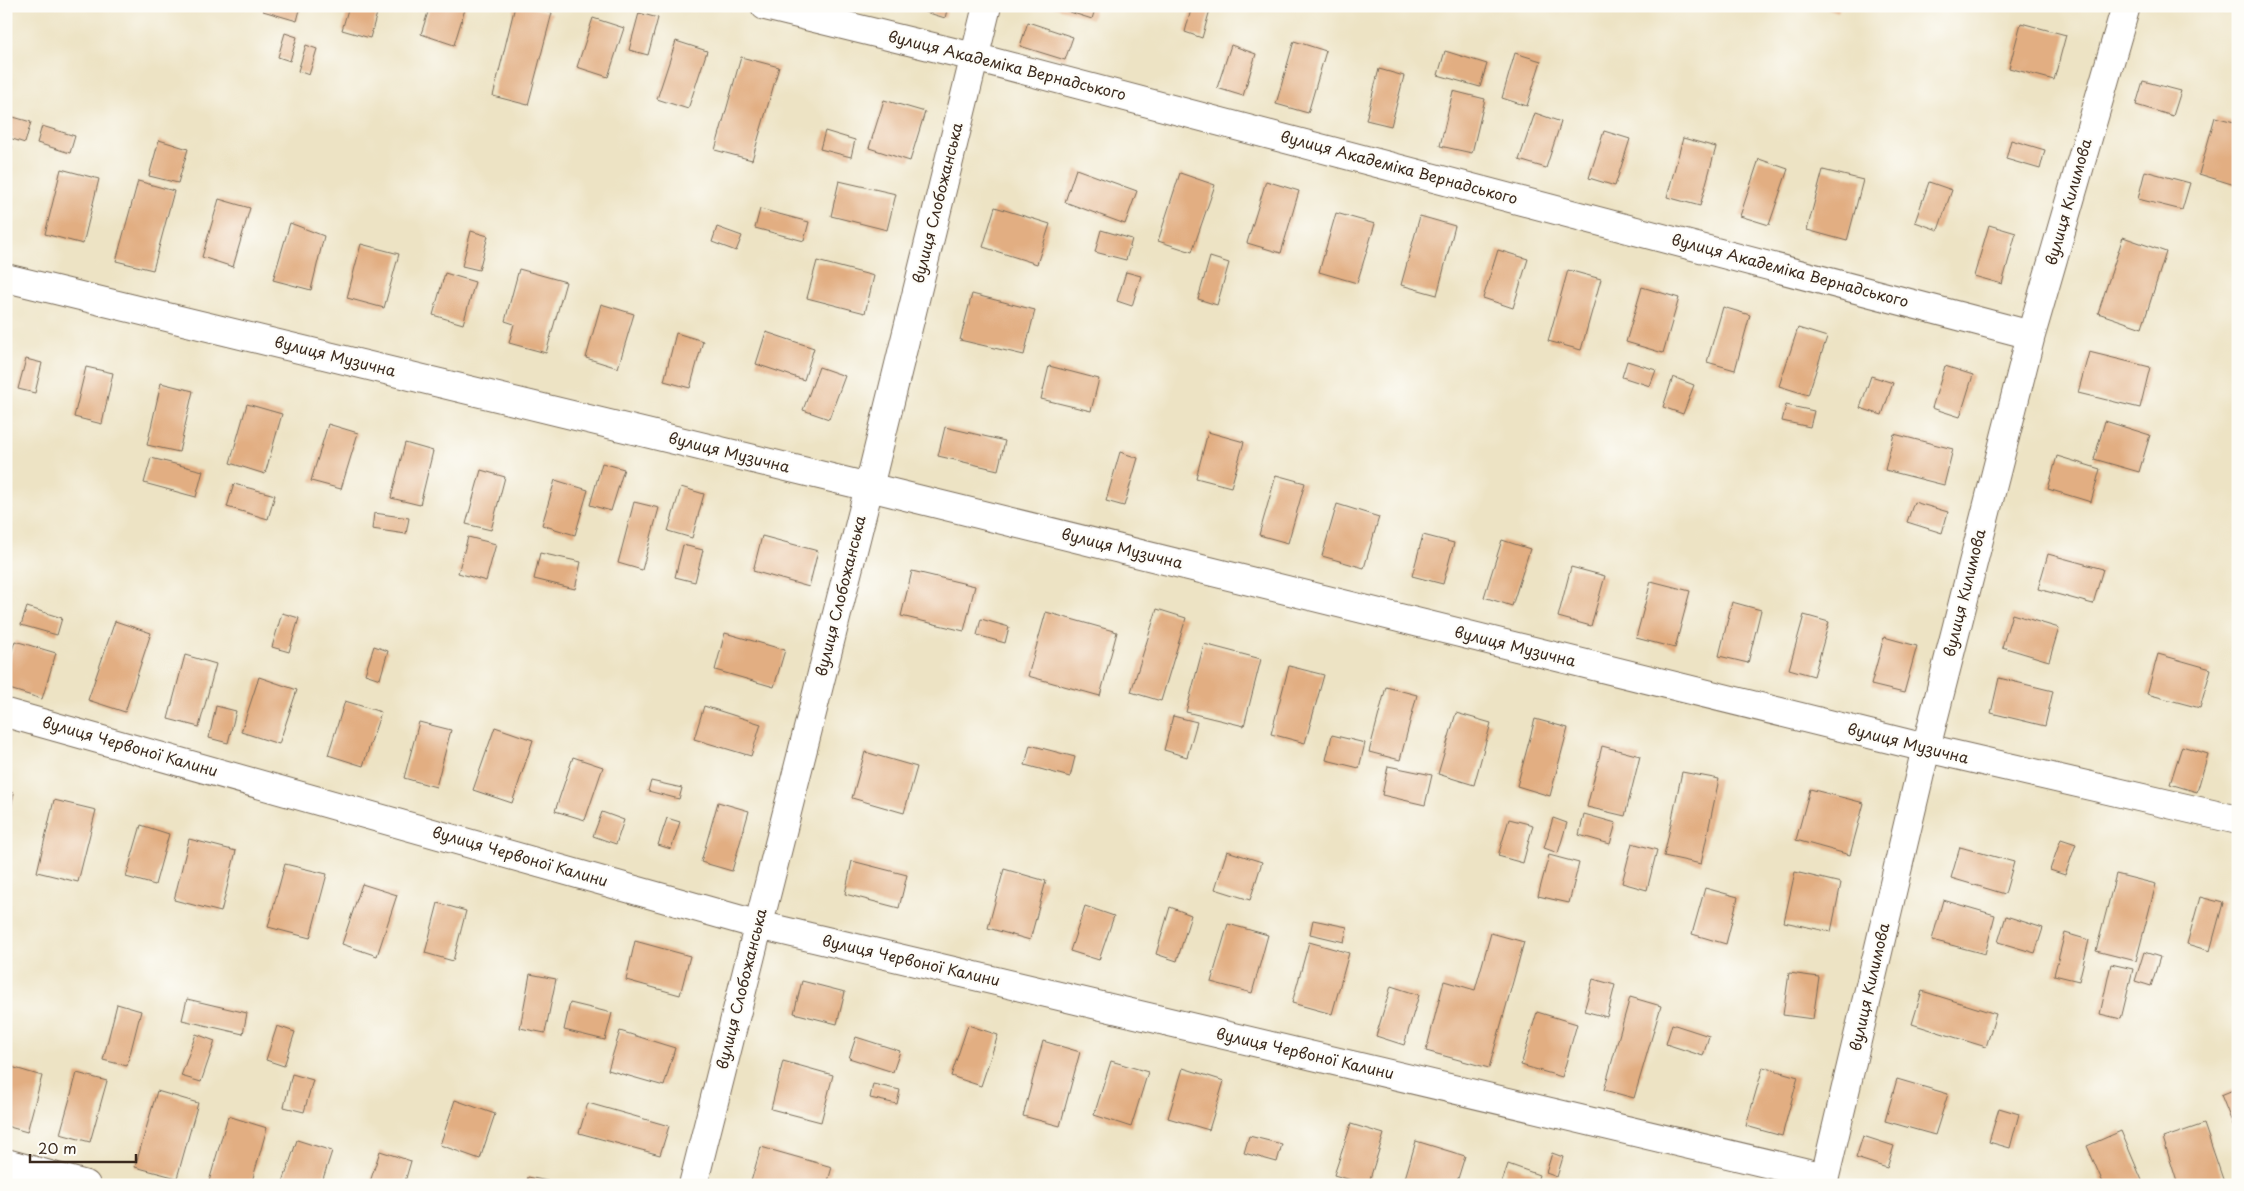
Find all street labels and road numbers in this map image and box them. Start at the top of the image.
street label: вулиця Академіка Вернадського [886,24,1129,105]
street label: вулиця Слобожанська [905,119,968,286]
street label: вулиця Академіка Вернадського [1278,124,1521,209]
street label: вулиця Килимова [2038,135,2097,268]
street label: вулиця Академіка Вернадського [1669,227,1912,312]
street label: вулиця Музична [272,329,399,382]
street label: вулиця Музична [666,425,793,478]
street label: вулиця Слобожанська [808,512,871,679]
street label: вулиця Музична [1059,521,1186,574]
street label: вулиця Килимова [1937,526,1991,659]
street label: вулиця Музична [1452,619,1579,672]
street label: вулиця Червоної Калини [40,709,221,782]
street label: вулиця Музична [1845,716,1972,769]
street label: вулиця Червоної Калини [430,819,611,892]
street label: вулиця Слобожанська [709,905,772,1072]
street label: вулиця Килимова [1843,920,1895,1053]
street label: вулиця Червоної Калини [820,928,1003,991]
street label: вулиця Червоної Калини [1214,1021,1397,1084]

